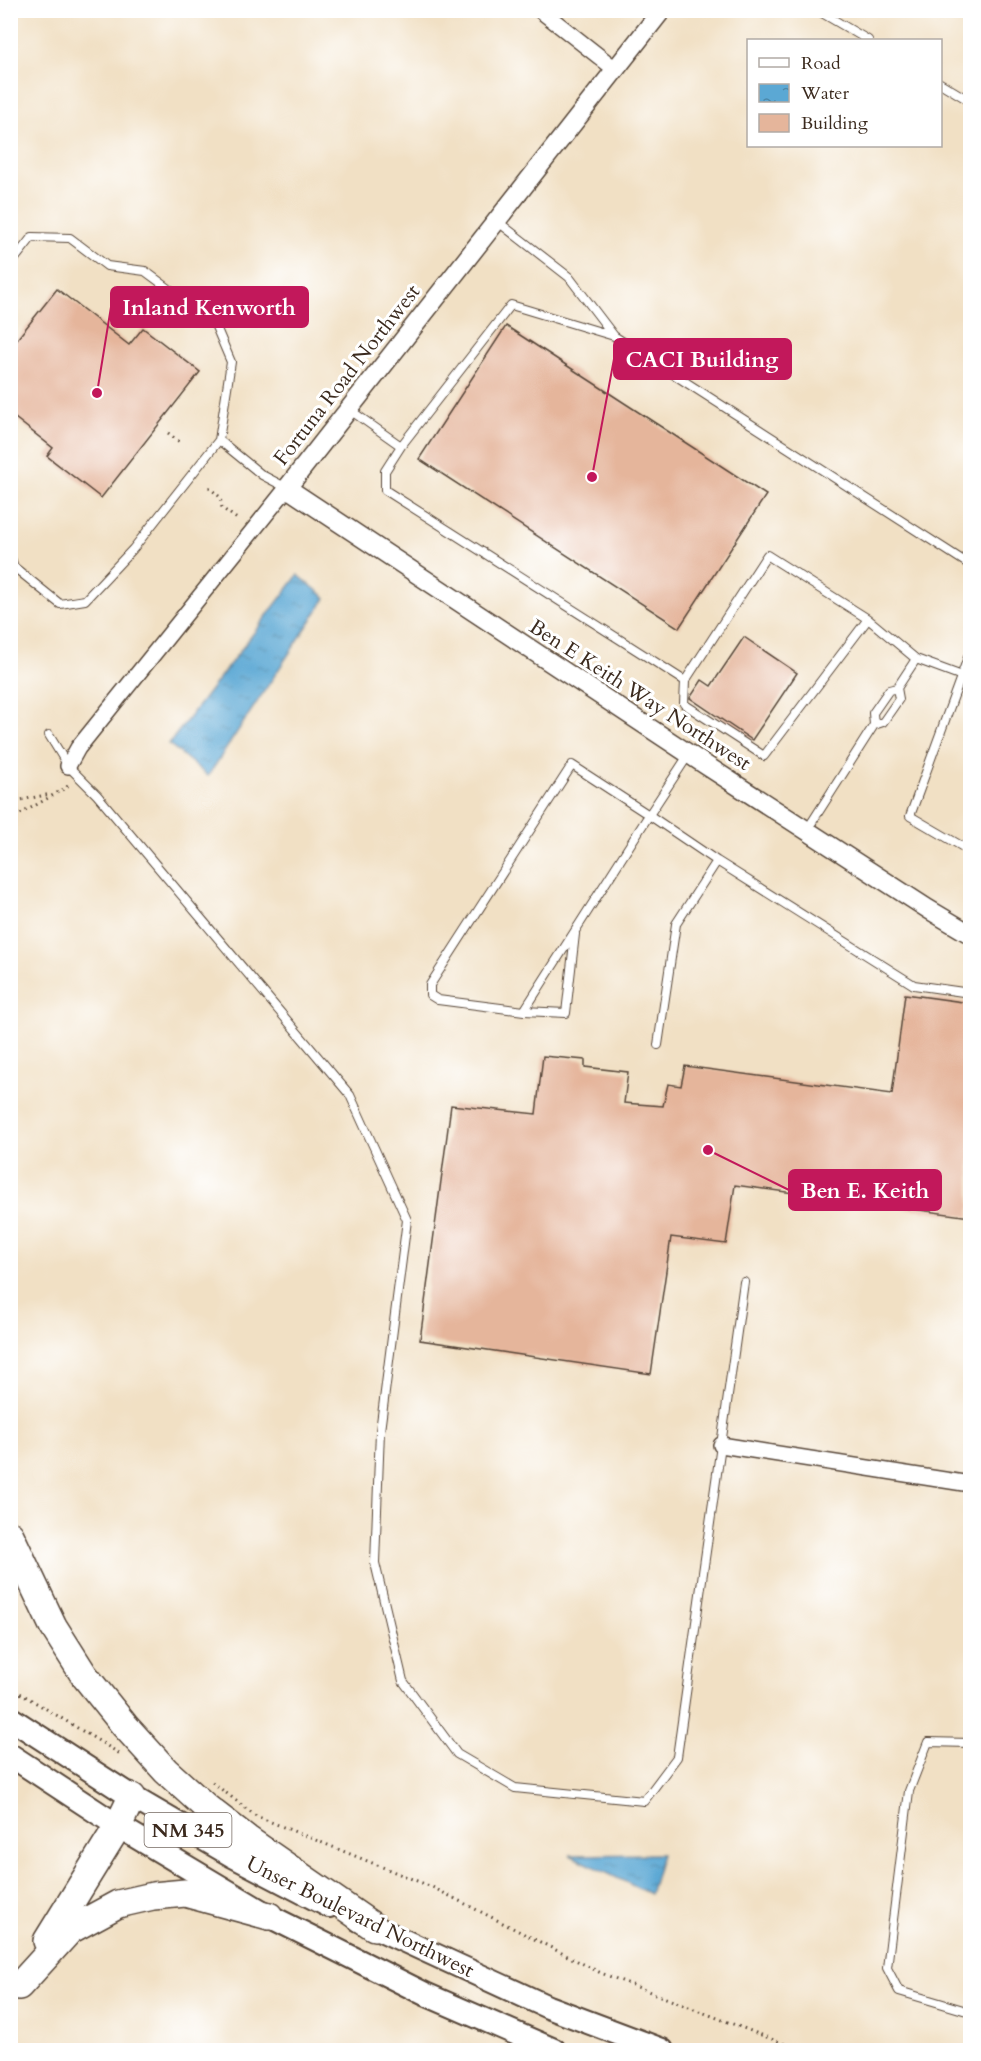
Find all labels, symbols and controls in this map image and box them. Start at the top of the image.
legend [747,39,942,147]
text: Road [801,51,841,76]
text: Water [800,81,850,106]
text: Building [801,111,869,136]
street label: Fortuna Road Northwest [267,278,427,472]
callout: Inland Kenworth [111,287,308,327]
text: Inland Kenworth [122,293,296,323]
callout: CACI Building [614,339,791,379]
text: CACI Building [626,345,779,375]
street label: Ben E Keith Way Northwest [524,612,757,778]
callout: Ben E. Keith [789,1170,941,1210]
text: Ben E. Keith [801,1176,930,1206]
road number: NM 345 [144,1813,231,1847]
street label: Unser Boulevard Northwest [241,1849,479,1985]

